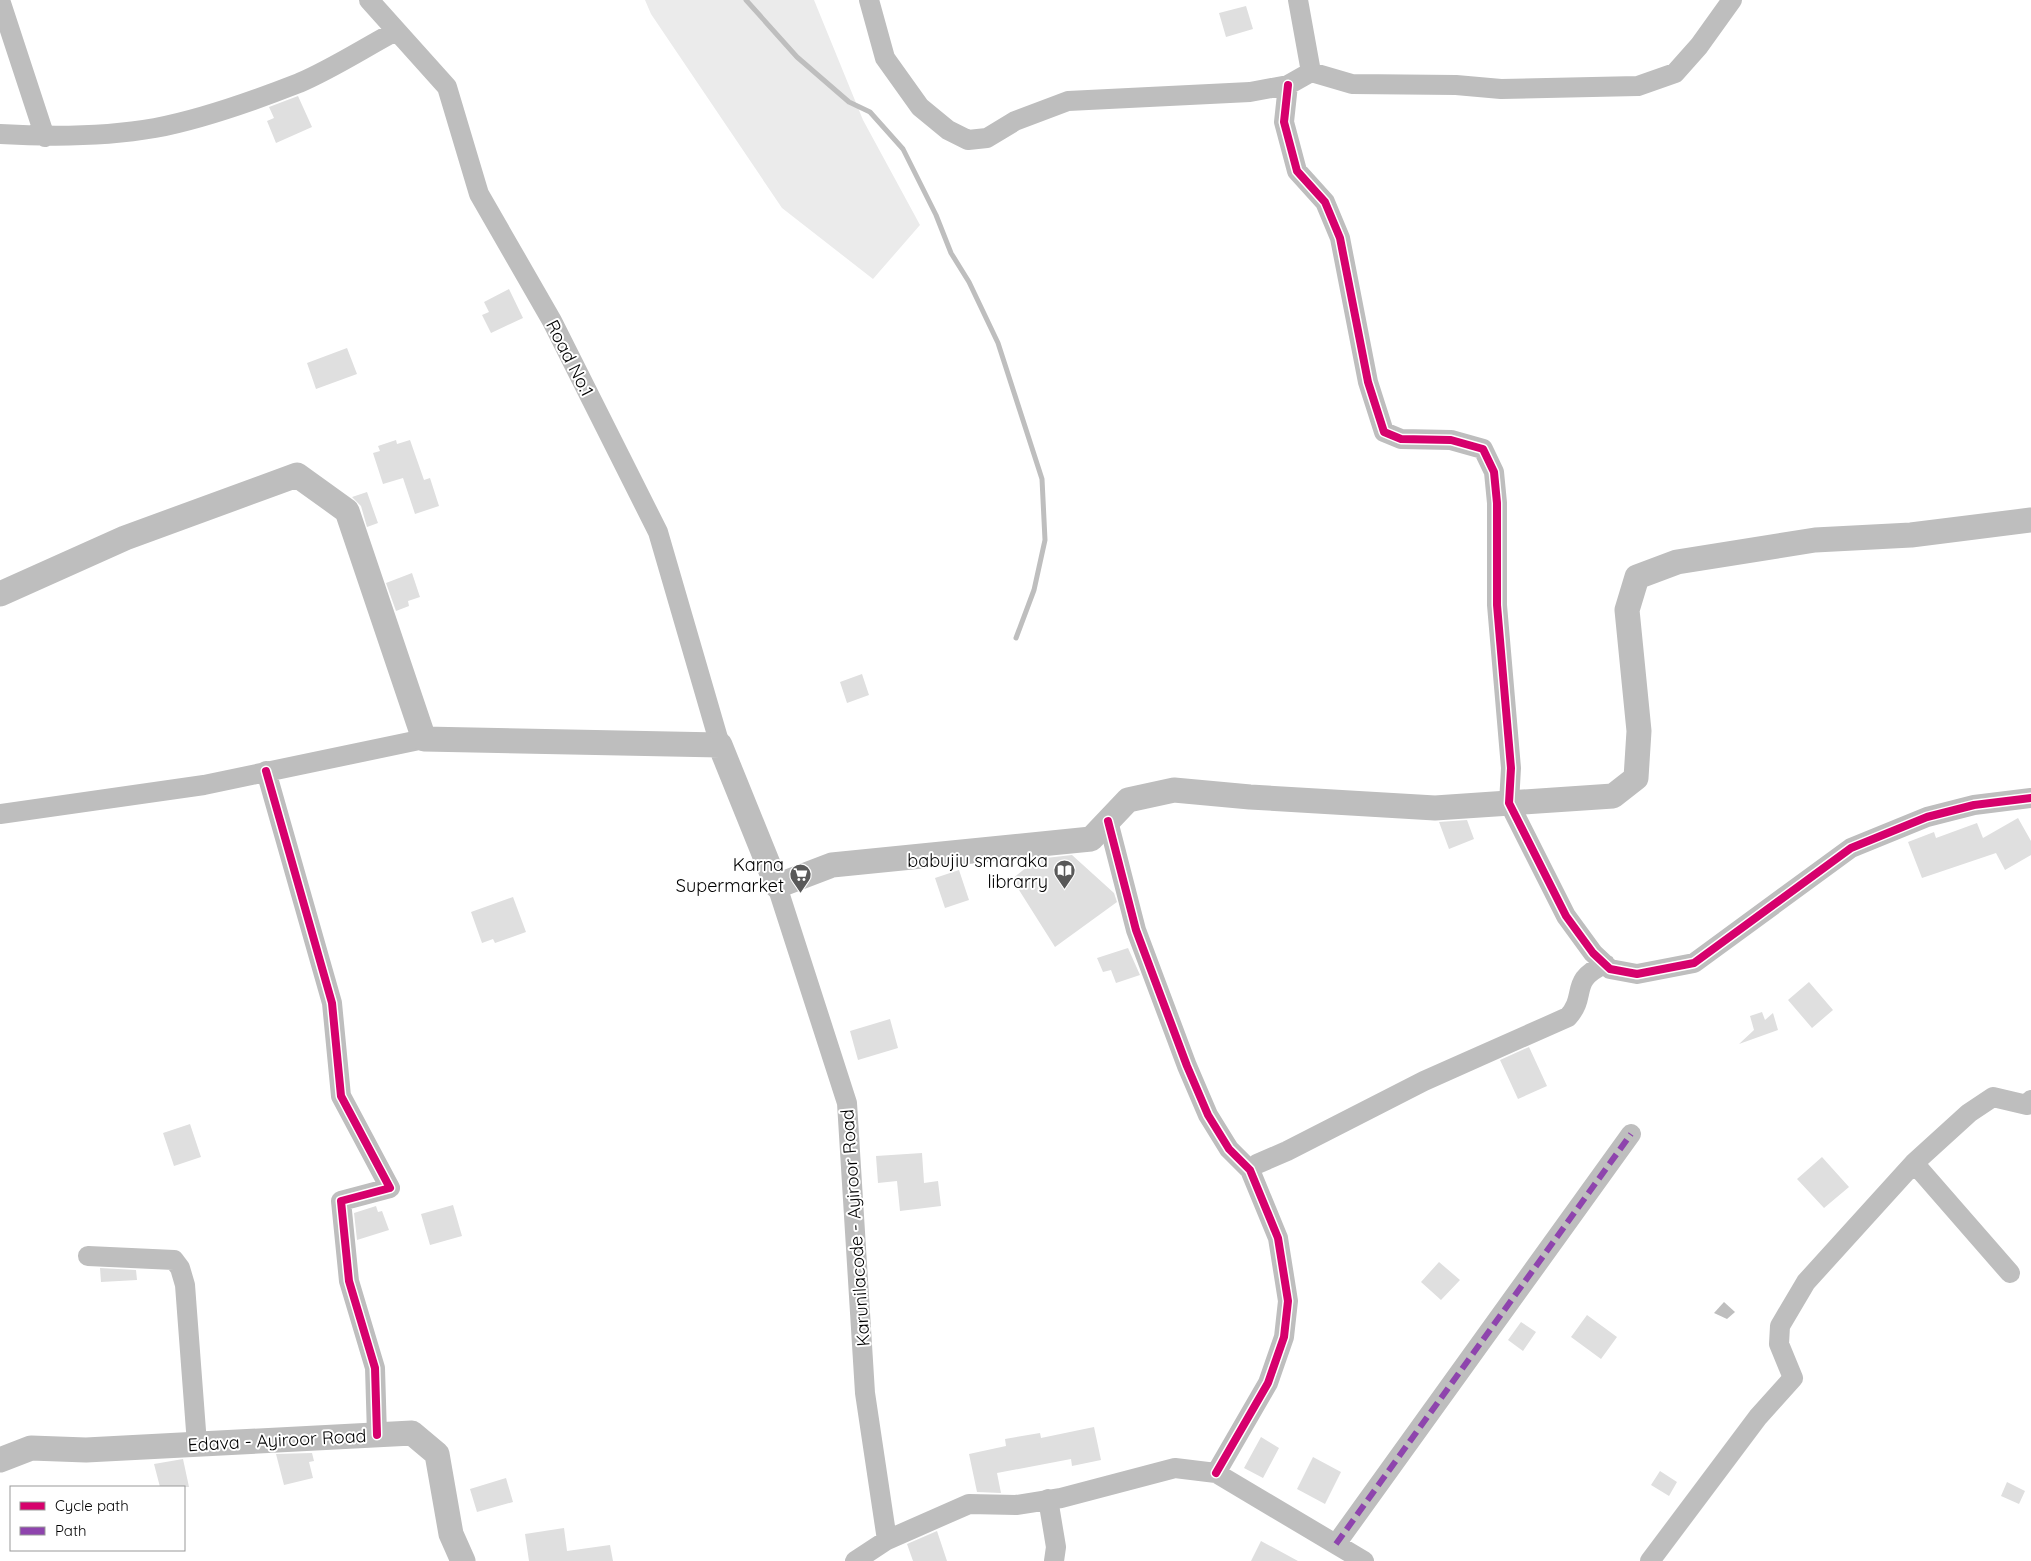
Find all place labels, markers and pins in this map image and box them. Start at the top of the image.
place label: babujiu smaraka librarry [907,849,1048,893]
place label: Karna Supermarket [676,853,784,897]
library icon: babujiu smaraka librarry [1052,858,1076,889]
supermarket icon: Karna Supermarket [788,862,812,893]

